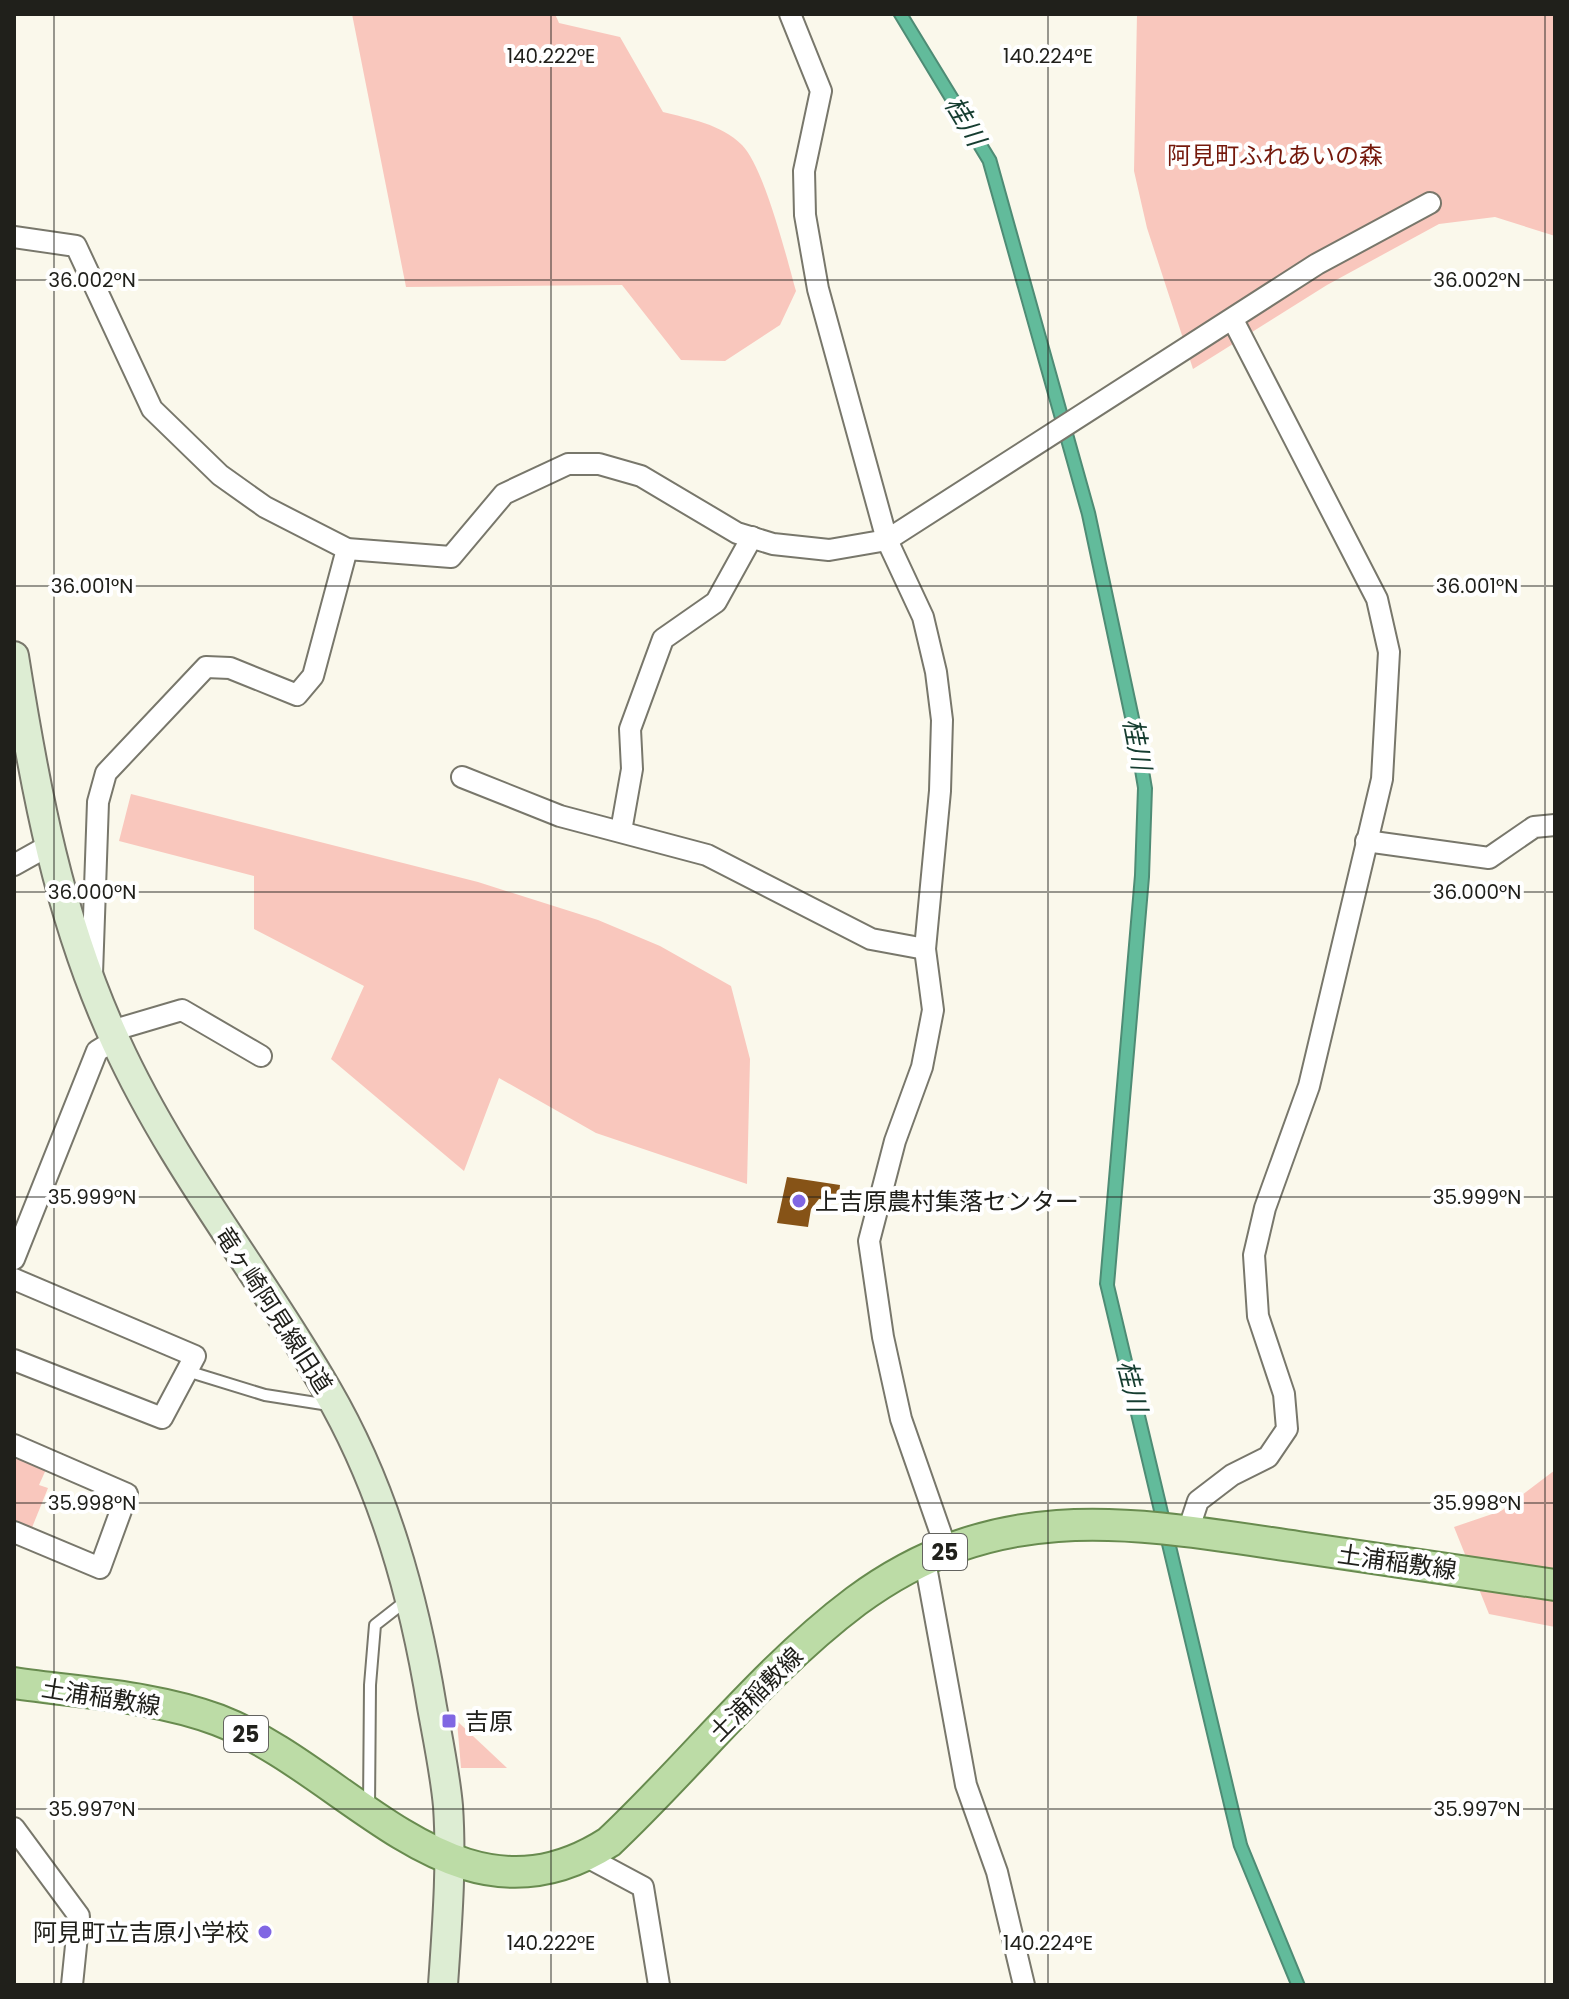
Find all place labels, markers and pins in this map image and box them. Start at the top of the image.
place label: 上吉原農村集落センター [815,1185,1079,1218]
marker: 上吉原農村集落センター [790,1192,808,1210]
place label: 吉原 [465,1705,513,1738]
marker: 吉原 [440,1712,458,1730]
place label: 阿見町立吉原小学校 [33,1916,249,1949]
marker: 阿見町立吉原小学校 [256,1923,274,1941]

